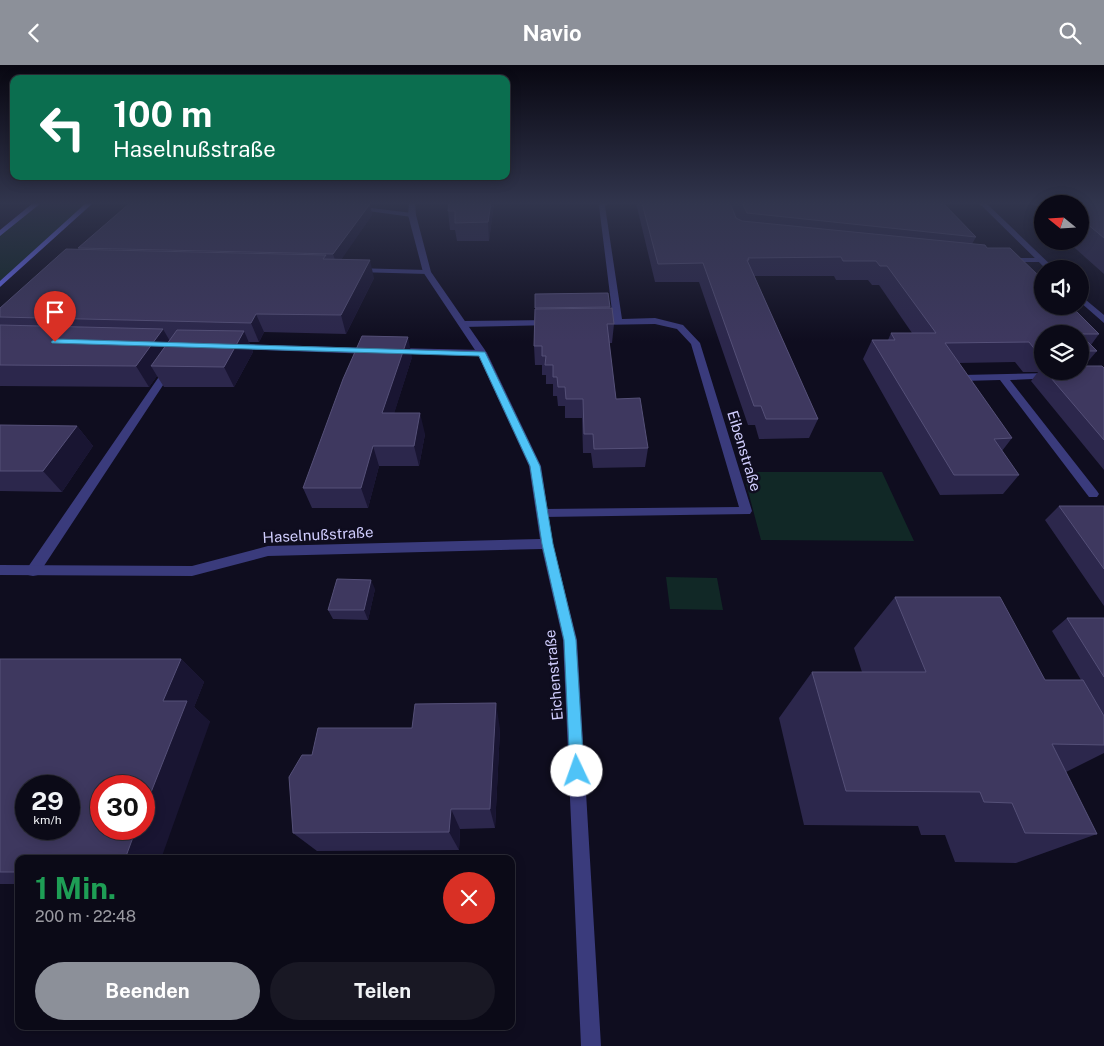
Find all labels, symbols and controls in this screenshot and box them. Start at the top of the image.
icon: back [20,19,48,47]
icon: search [1056,19,1084,47]
text: Navio [522,20,582,46]
text: 100 m [113,94,212,135]
icon: left [30,95,95,160]
text: Haselnußstraße [113,136,276,162]
north arrow [1034,195,1089,250]
map controls [1034,195,1089,380]
button: sound [1034,260,1089,315]
pin [34,291,76,342]
icon: arrive [41,298,69,326]
button: layers [1034,325,1089,380]
street label: Eibenstraße [724,408,765,493]
street label: Haselnußstraße [262,523,374,546]
street label: Eichenstraße [541,629,566,721]
position arrow [550,744,602,796]
speed limit sign: 30 [90,775,155,840]
text: 29 [31,786,64,816]
text: km/h [33,813,62,827]
text: 1 Min. [35,870,116,906]
button: close [443,872,495,924]
text: 200 m · 22:48 [35,907,136,926]
button: Beenden [35,962,260,1020]
button: Teilen [270,962,495,1020]

